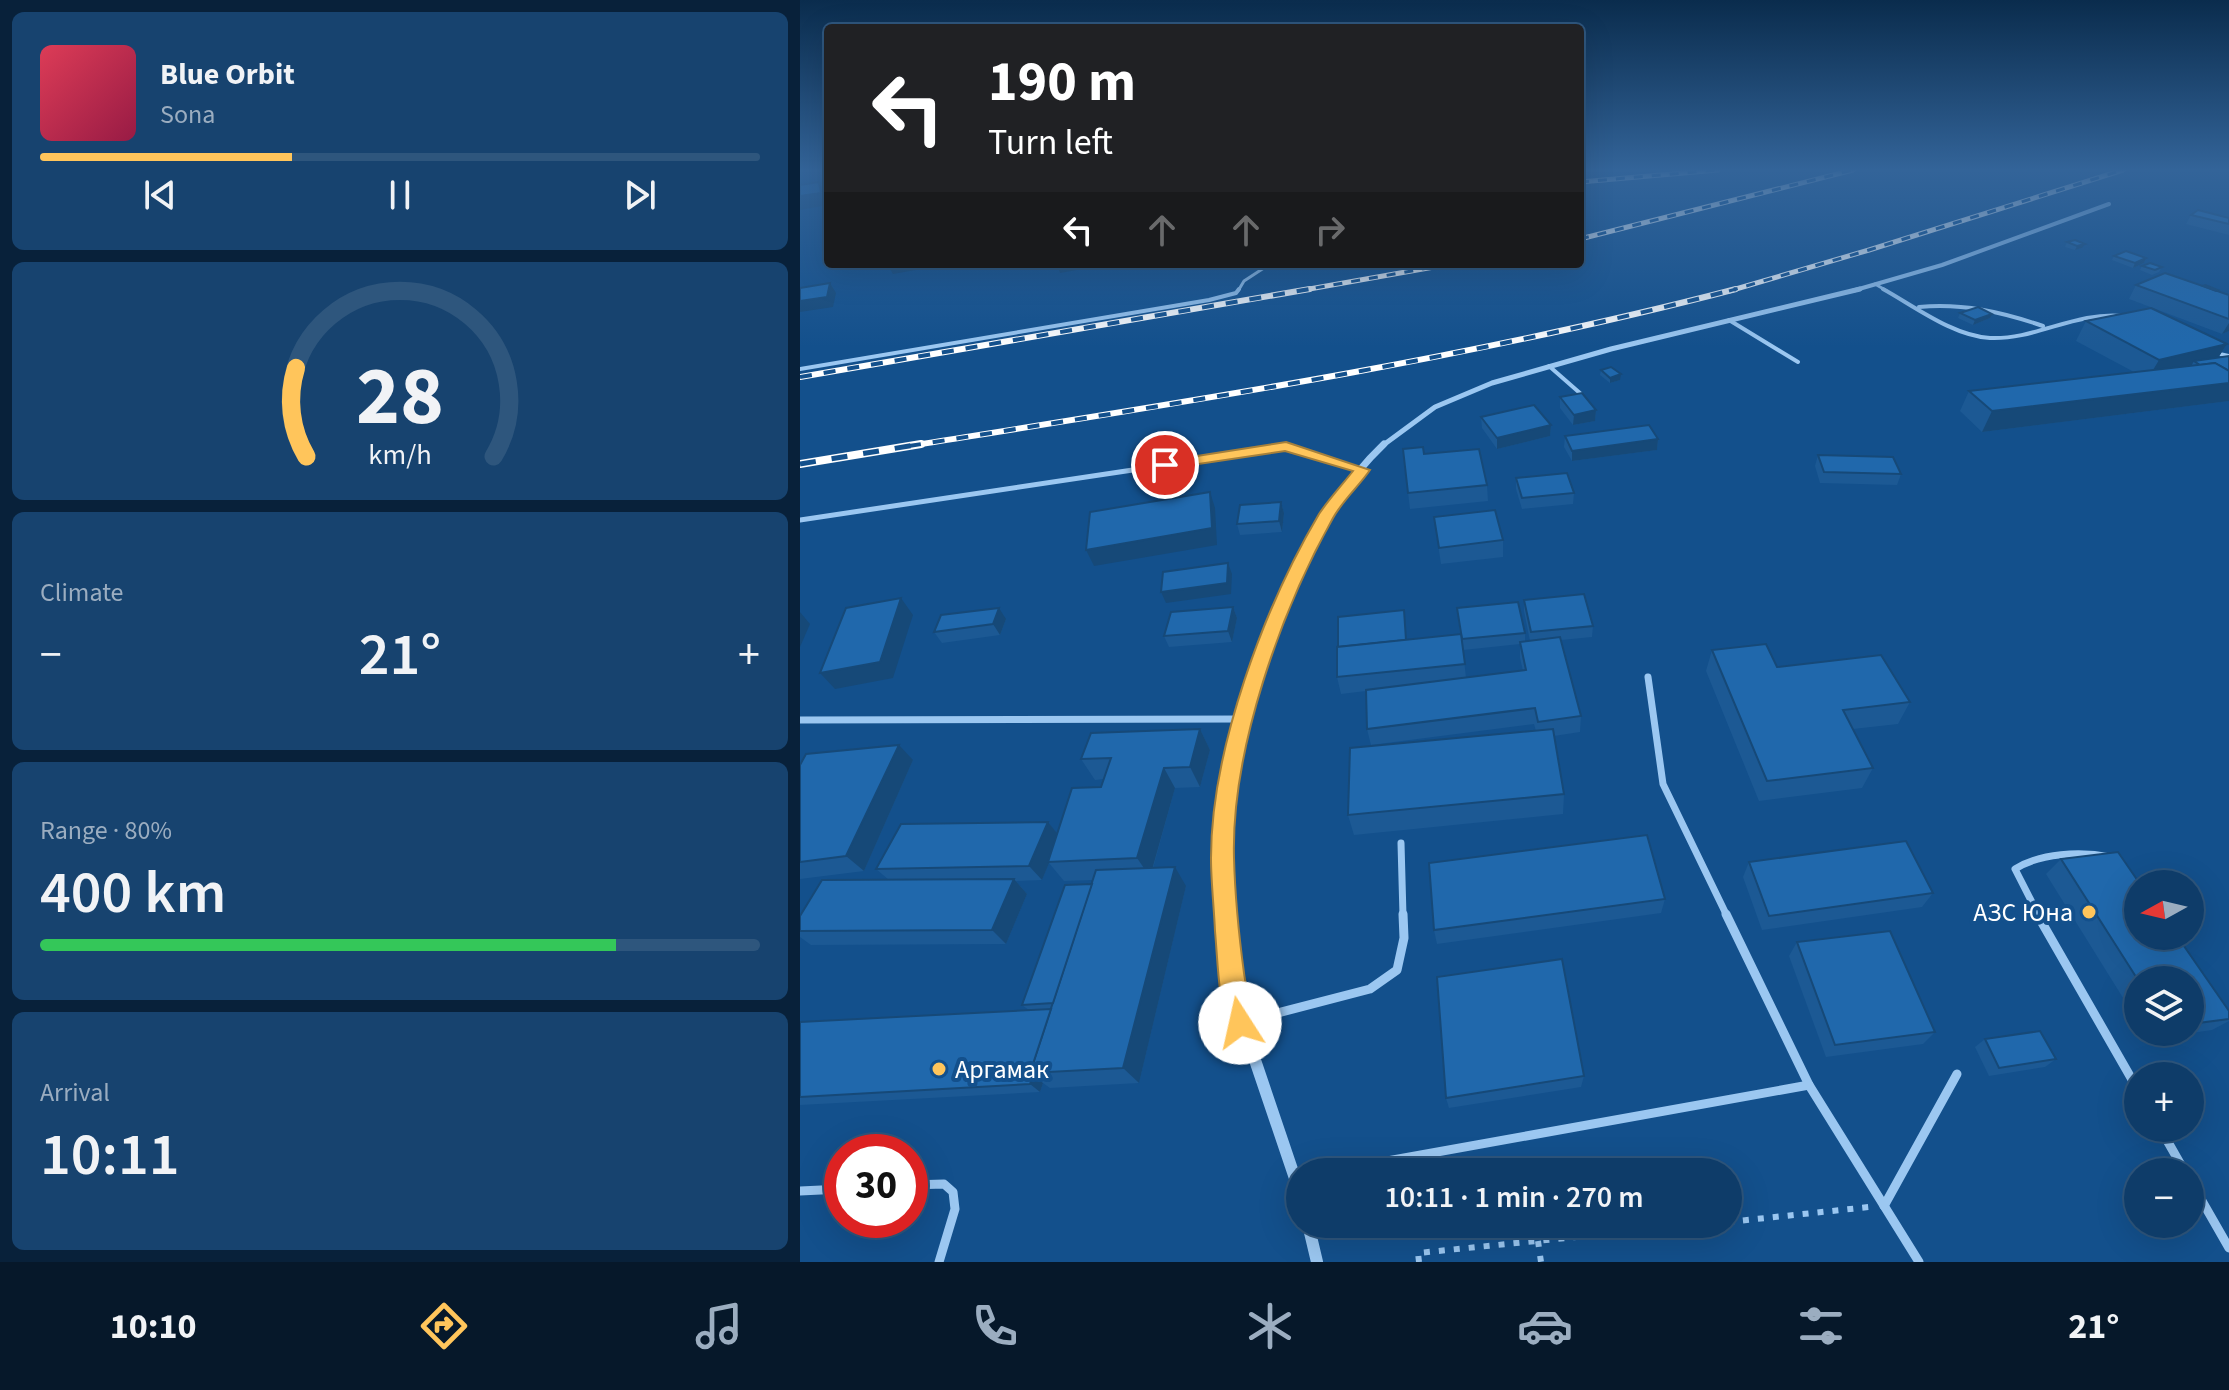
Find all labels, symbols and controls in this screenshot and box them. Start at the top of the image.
text: 190 m [988,43,1136,122]
text: Blue Orbit [160,53,295,96]
icon: left [856,56,960,160]
text: Sona [160,96,215,133]
text: Turn left [988,117,1113,168]
icon: previous [138,173,182,217]
icon: pause [378,173,422,217]
icon: next [618,173,662,217]
icon: left [1056,208,1100,252]
icon: ahead [1140,208,1184,252]
icon: ahead [1224,208,1268,252]
icon: right [1308,208,1352,252]
text: 28 [356,338,444,456]
pin [1131,431,1199,499]
text: km/h [368,435,432,475]
icon: arrive [1143,443,1187,487]
text: Climate [40,574,124,611]
text: 21° [359,613,441,698]
text: − [40,624,62,687]
text: + [738,624,760,687]
text: Range · 80% [40,812,172,849]
text: 400 km [40,851,226,936]
north arrow [2124,870,2204,950]
map controls [2124,870,2204,1238]
place label: АЗС Юна [1973,894,2073,931]
marker: АЗС Юна [2080,903,2098,921]
button: layers [2124,966,2204,1046]
position arrow [1198,981,1282,1065]
place label: Аргамак [955,1051,1049,1088]
marker: Аргамак [930,1060,948,1078]
button: + [2124,1062,2204,1142]
text: Arrival [40,1074,110,1111]
text: 10:11 [40,1113,180,1198]
speed limit sign: 30 [824,1134,928,1238]
button: − [2124,1158,2204,1238]
text: 10:11 · 1 min · 270 m [1384,1176,1644,1219]
icon: directions [416,1298,472,1354]
icon: music [691,1298,747,1354]
icon: phone [967,1298,1023,1354]
icon: climate [1242,1298,1298,1354]
icon: car [1517,1298,1573,1354]
icon: filters [1793,1298,1849,1354]
text: 10:10 [110,1301,197,1352]
text: 21° [2068,1301,2119,1352]

